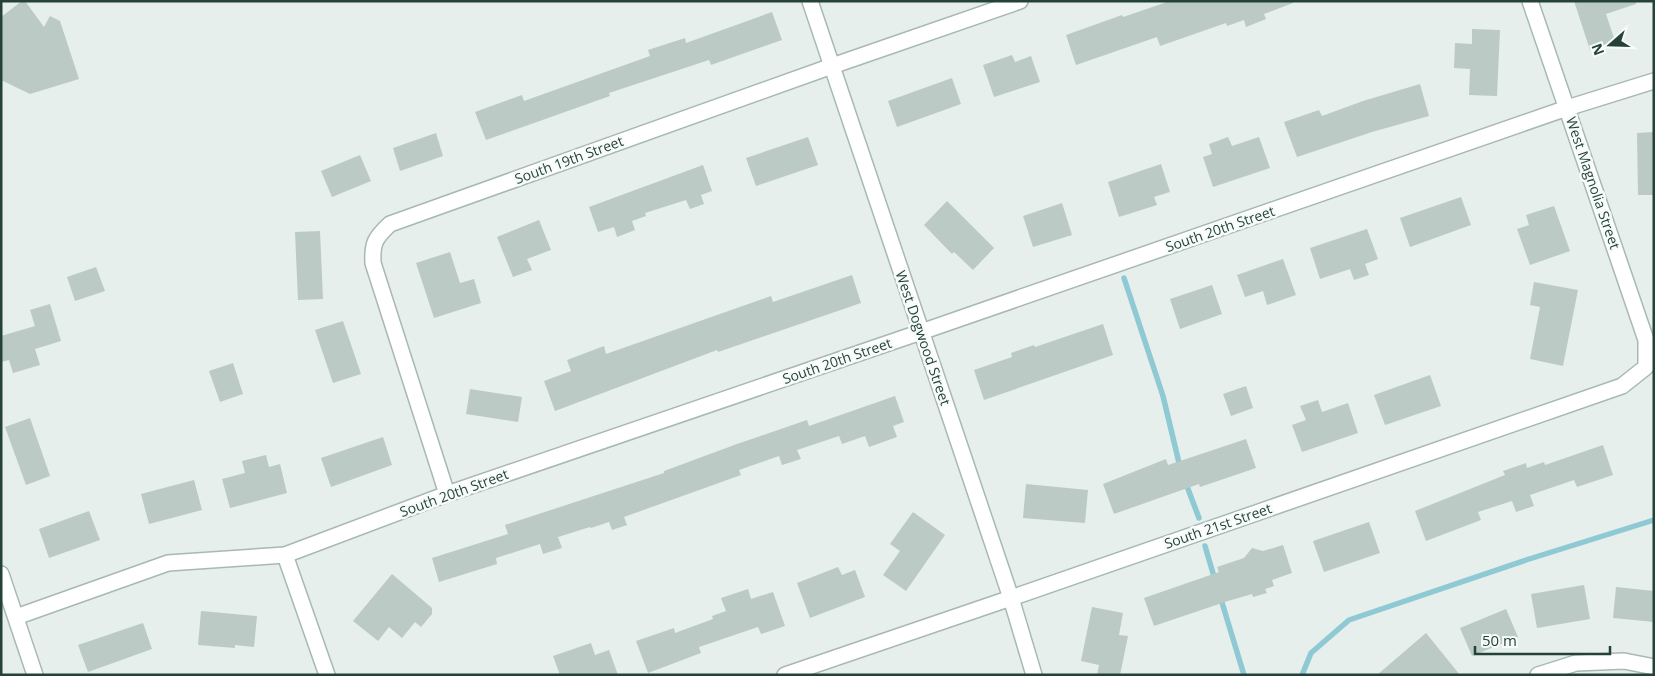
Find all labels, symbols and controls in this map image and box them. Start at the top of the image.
north arrow [1585,20,1635,70]
text: N [1586,41,1608,58]
street label: West Magnolia Street [1562,114,1625,251]
street label: South 19th Street [512,131,626,188]
street label: South 20th Street [1163,201,1277,256]
street label: West Dogwood Street [891,268,955,408]
street label: South 20th Street [780,333,894,388]
street label: South 20th Street [397,464,511,521]
street label: South 21st Street [1162,498,1274,553]
scale bar [1475,624,1610,656]
text: 50 m [1482,630,1517,650]

